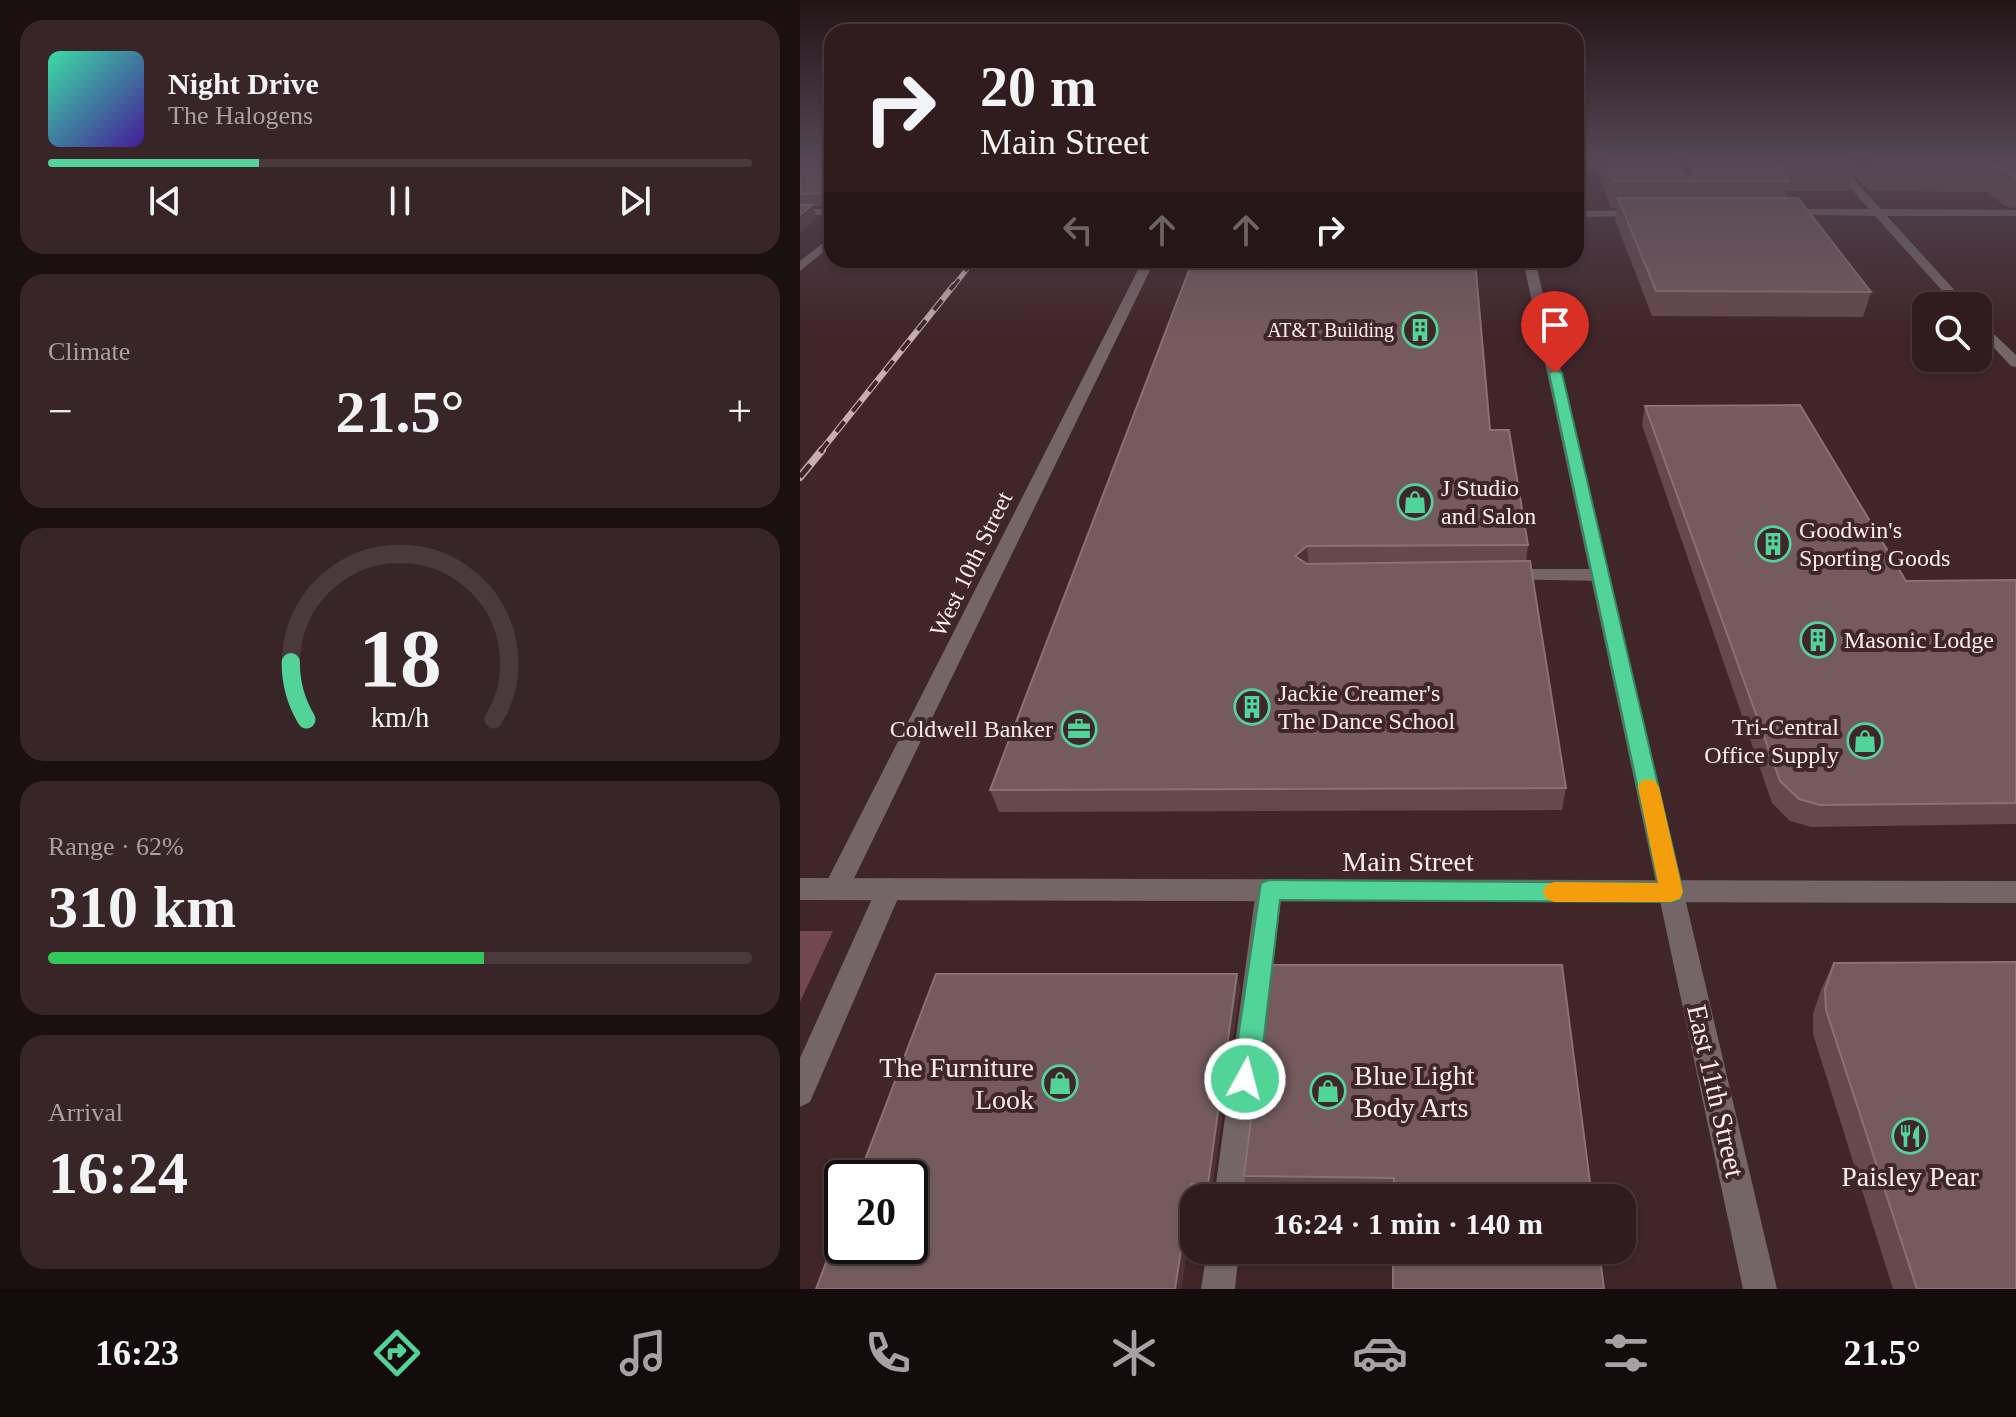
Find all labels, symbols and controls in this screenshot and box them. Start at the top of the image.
icon: right [848,56,952,160]
text: 20 m [980,56,1097,118]
text: Night Drive [168,67,319,100]
text: The Halogens [168,101,313,130]
text: Main Street [980,122,1149,162]
icon: previous [143,179,187,223]
icon: pause [378,179,422,223]
icon: next [613,179,657,223]
icon: left [1056,208,1100,252]
icon: ahead [1140,208,1184,252]
icon: ahead [1224,208,1268,252]
icon: right [1308,208,1352,252]
pin [1521,291,1589,373]
map controls [1912,292,1992,372]
button: search [1912,292,1992,372]
icon: arrive [1533,303,1577,347]
building icon: AT&T Building [1401,311,1439,349]
place label: AT&T Building [1267,319,1394,342]
text: Climate [48,337,130,366]
text: 21.5° [336,379,465,445]
text: − [48,387,73,436]
text: + [727,387,752,436]
place label: J Studio and Salon [1441,475,1536,529]
shop icon: J Studio and Salon [1396,483,1434,521]
street label: West 10th Street [925,487,1017,641]
place label: Goodwin's Sporting Goods [1799,517,1950,571]
building icon: Goodwin's Sporting Goods [1754,525,1792,563]
text: 18 [358,612,442,704]
building icon: Masonic Lodge [1799,621,1837,659]
place label: Masonic Lodge [1844,627,1994,653]
place label: Jackie Creamer's The Dance School [1278,680,1456,734]
building icon: Jackie Creamer's The Dance School [1233,688,1271,726]
text: km/h [371,703,429,734]
office icon: Coldwell Banker [1060,710,1098,748]
place label: Tri-Central Office Supply [1704,714,1839,768]
place label: Coldwell Banker [890,716,1053,742]
shop icon: Tri-Central Office Supply [1846,722,1884,760]
text: Range · 62% [48,832,184,861]
street label: Main Street [1342,846,1474,877]
text: 310 km [48,874,236,940]
street label: East 11th Street [1681,1002,1751,1181]
position arrow [1203,1037,1287,1121]
place label: The Furniture Look [879,1052,1034,1115]
place label: Blue Light Body Arts [1354,1060,1475,1123]
shop icon: The Furniture Look [1041,1064,1079,1102]
shop icon: Blue Light Body Arts [1309,1072,1347,1110]
text: Arrival [48,1098,123,1127]
restaurant icon: Paisley Pear [1891,1117,1929,1155]
text: 16:24 [48,1140,188,1206]
speed limit sign: 20 [824,1160,928,1264]
place label: Paisley Pear [1841,1161,1979,1192]
text: 16:24 · 1 min · 140 m [1273,1207,1543,1240]
icon: directions [369,1325,425,1381]
icon: music [615,1325,671,1381]
icon: phone [860,1325,916,1381]
icon: climate [1106,1325,1162,1381]
icon: car [1352,1325,1408,1381]
icon: filters [1598,1325,1654,1381]
text: 16:23 [95,1333,179,1373]
text: 21.5° [1844,1333,1921,1373]

